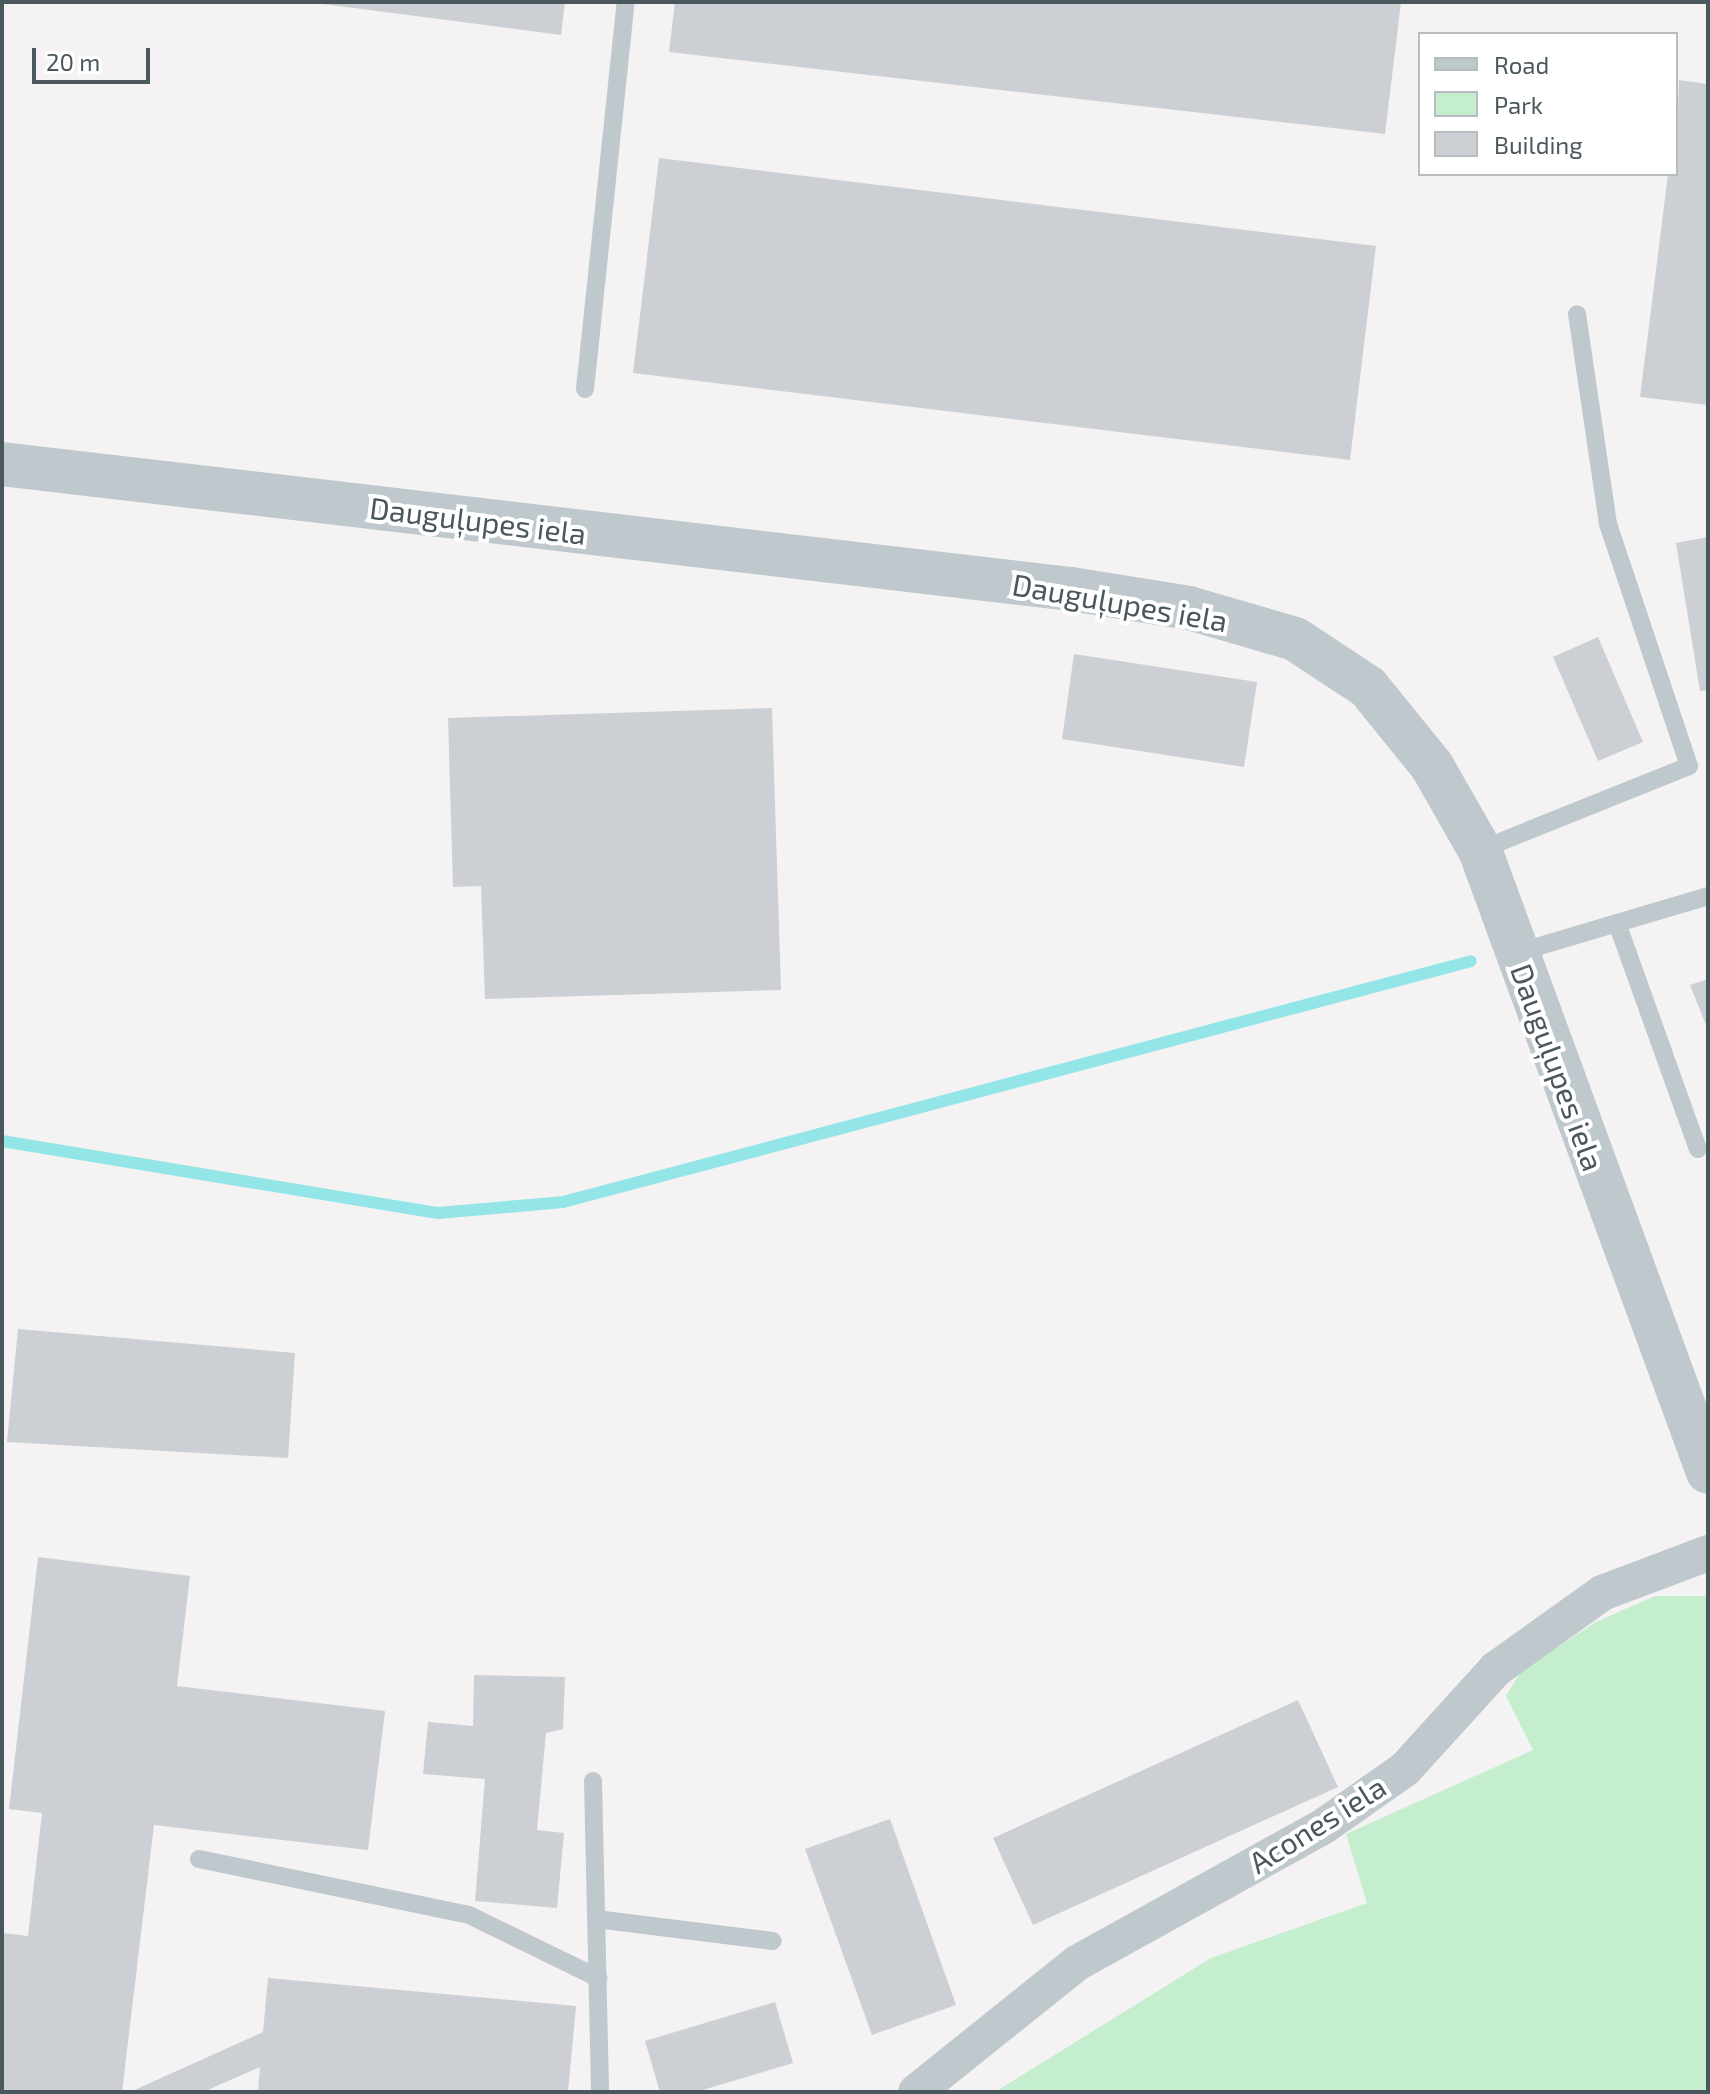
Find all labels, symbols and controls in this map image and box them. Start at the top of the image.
scale bar [36,32,154,82]
legend [1418,32,1678,176]
text: 20 m [46,47,100,76]
text: Road [1494,50,1549,79]
text: Park [1494,90,1543,119]
text: Building [1494,130,1583,159]
street label: Dauguļupes iela [368,489,588,551]
street label: Dauguļupes iela [1010,565,1230,639]
street label: Dauguļupes iela [1504,959,1612,1175]
street label: Acones iela [1242,1768,1392,1880]

